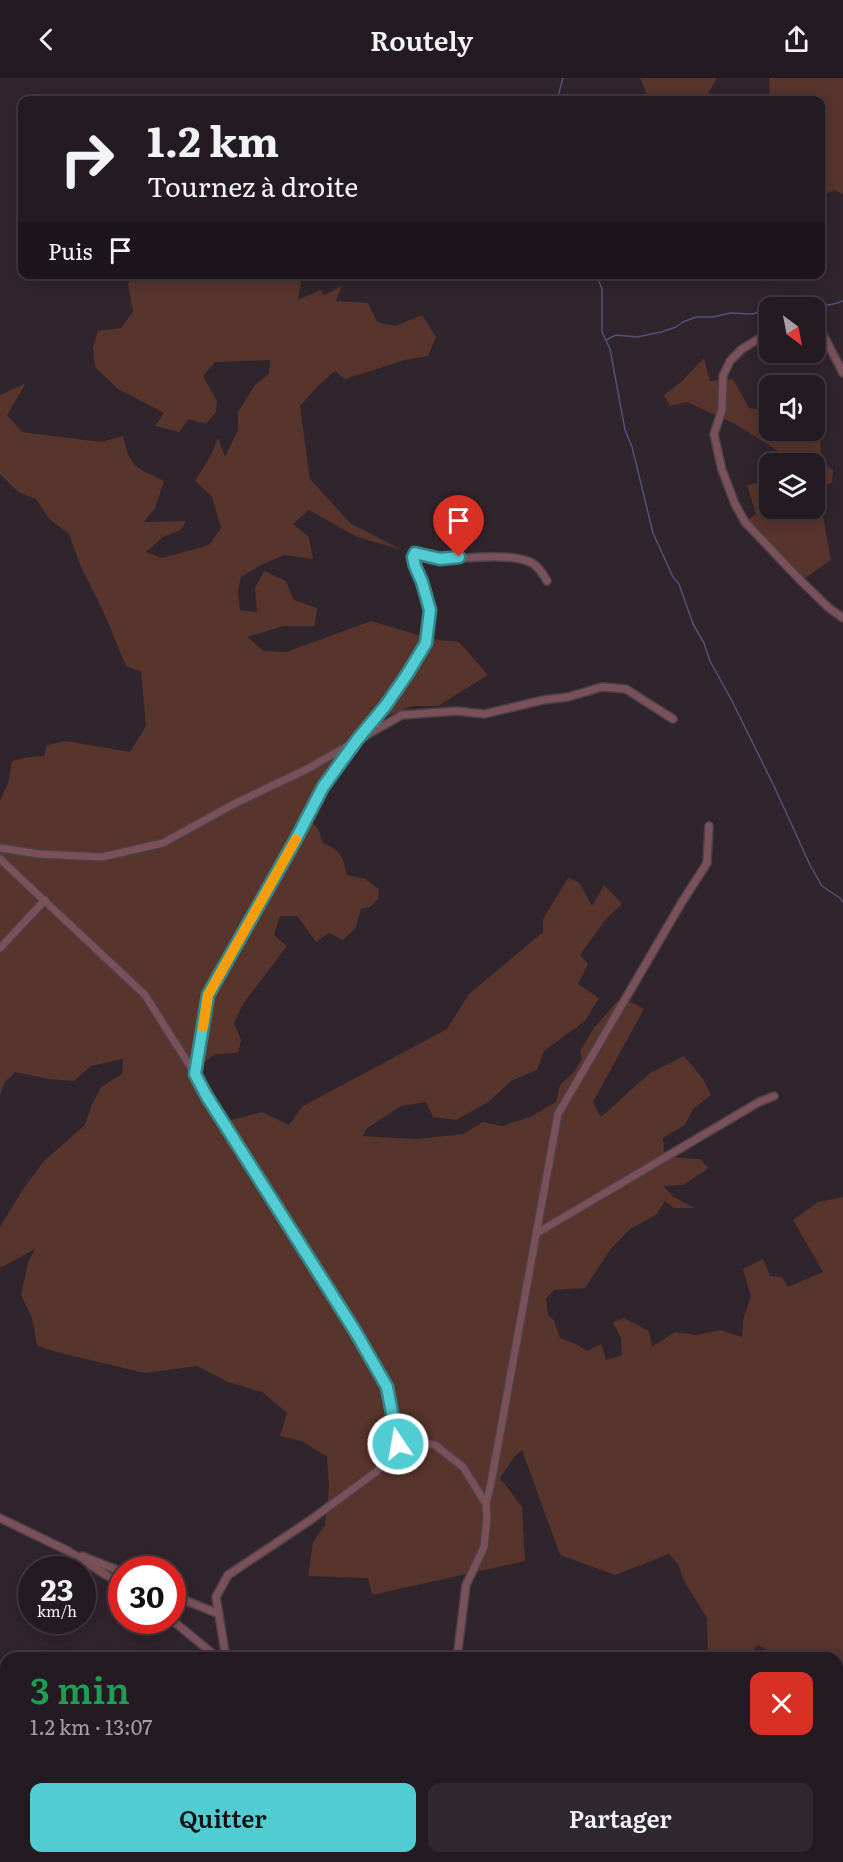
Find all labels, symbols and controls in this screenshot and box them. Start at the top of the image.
text: Routely [370,19,473,59]
icon: back [30,23,63,56]
icon: share [780,23,813,56]
text: 1.2 km [147,108,279,170]
icon: right [48,120,126,198]
text: Tournez à droite [147,165,358,205]
text: Puis [48,234,92,267]
icon: arrive [104,234,137,267]
north arrow [759,297,825,363]
map controls [759,297,825,519]
button: sound [759,375,825,441]
button: layers [759,453,825,519]
pin [433,495,484,557]
icon: arrive [442,504,475,537]
position arrow [366,1412,430,1476]
speed limit sign: 30 [108,1556,186,1634]
text: 23 [41,1566,73,1610]
text: km/h [37,1599,77,1622]
text: 3 min [30,1662,130,1715]
button: close [750,1672,813,1735]
text: 1.2 km · 13:07 [30,1711,152,1741]
button: Quitter [30,1783,416,1852]
button: Partager [428,1783,813,1852]

